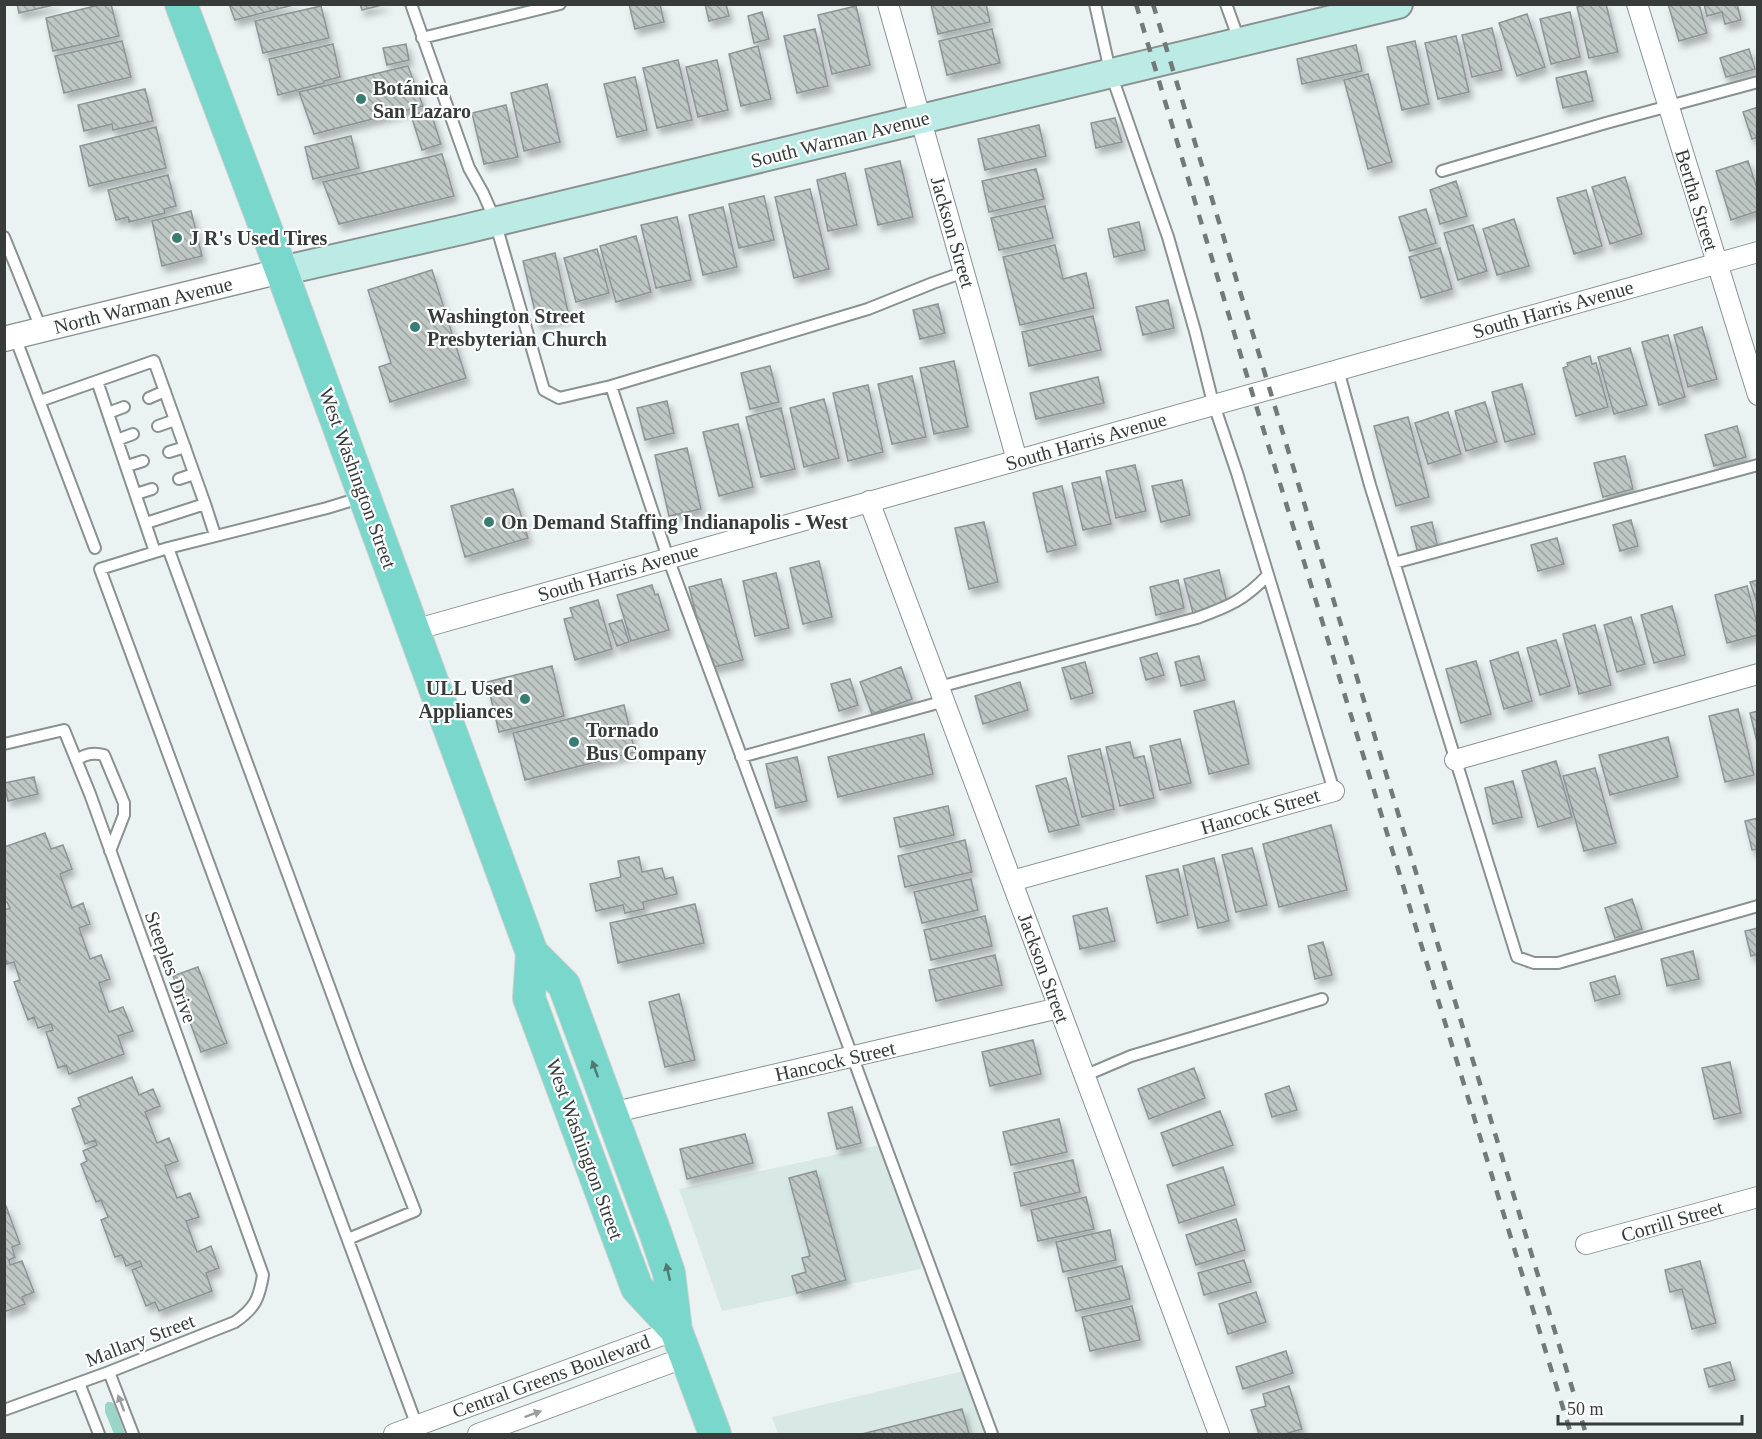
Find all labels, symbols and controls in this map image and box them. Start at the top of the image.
place label: Botánica San Lazaro [373,77,471,122]
marker: Botánica San Lazaro [354,92,368,106]
street label: South Warman Avenue [748,106,932,172]
street label: Bertha Street [1671,147,1723,254]
street label: Jackson Street [927,174,980,291]
place label: J R's Used Tires [189,227,328,249]
marker: J R's Used Tires [170,231,184,245]
street label: North Warman Avenue [51,272,235,338]
street label: South Harris Avenue [1470,275,1636,342]
place label: Washington Street Presbyterian Church [427,305,607,351]
marker: Washington Street Presbyterian Church [408,320,422,334]
street label: West Washington Street [314,385,401,572]
street label: South Harris Avenue [1003,407,1169,474]
place label: On Demand Staffing Indianapolis - West [501,511,848,534]
marker: On Demand Staffing Indianapolis - West [482,515,496,529]
street label: South Harris Avenue [535,538,701,605]
place label: ULL Used Appliances [419,677,513,723]
marker: ULL Used Appliances [518,692,532,706]
place label: Tornado Bus Company [586,719,707,765]
marker: Tornado Bus Company [567,735,581,749]
street label: Hancock Street [1198,783,1322,838]
street label: Steeples Drive [140,908,201,1026]
street label: Jackson Street [1014,910,1074,1026]
street label: Hancock Street [773,1036,898,1086]
street label: West Washington Street [541,1056,628,1243]
one-way arrow [589,1059,599,1077]
street label: Corrill Street [1619,1196,1726,1246]
one-way arrow [662,1263,672,1281]
street label: Mallary Street [82,1309,198,1372]
street label: Central Greens Boulevard [449,1330,653,1422]
scale bar [1558,1388,1742,1426]
one-way arrow [116,1394,125,1412]
text: 50 m [1567,1399,1604,1419]
one-way arrow [524,1409,542,1419]

